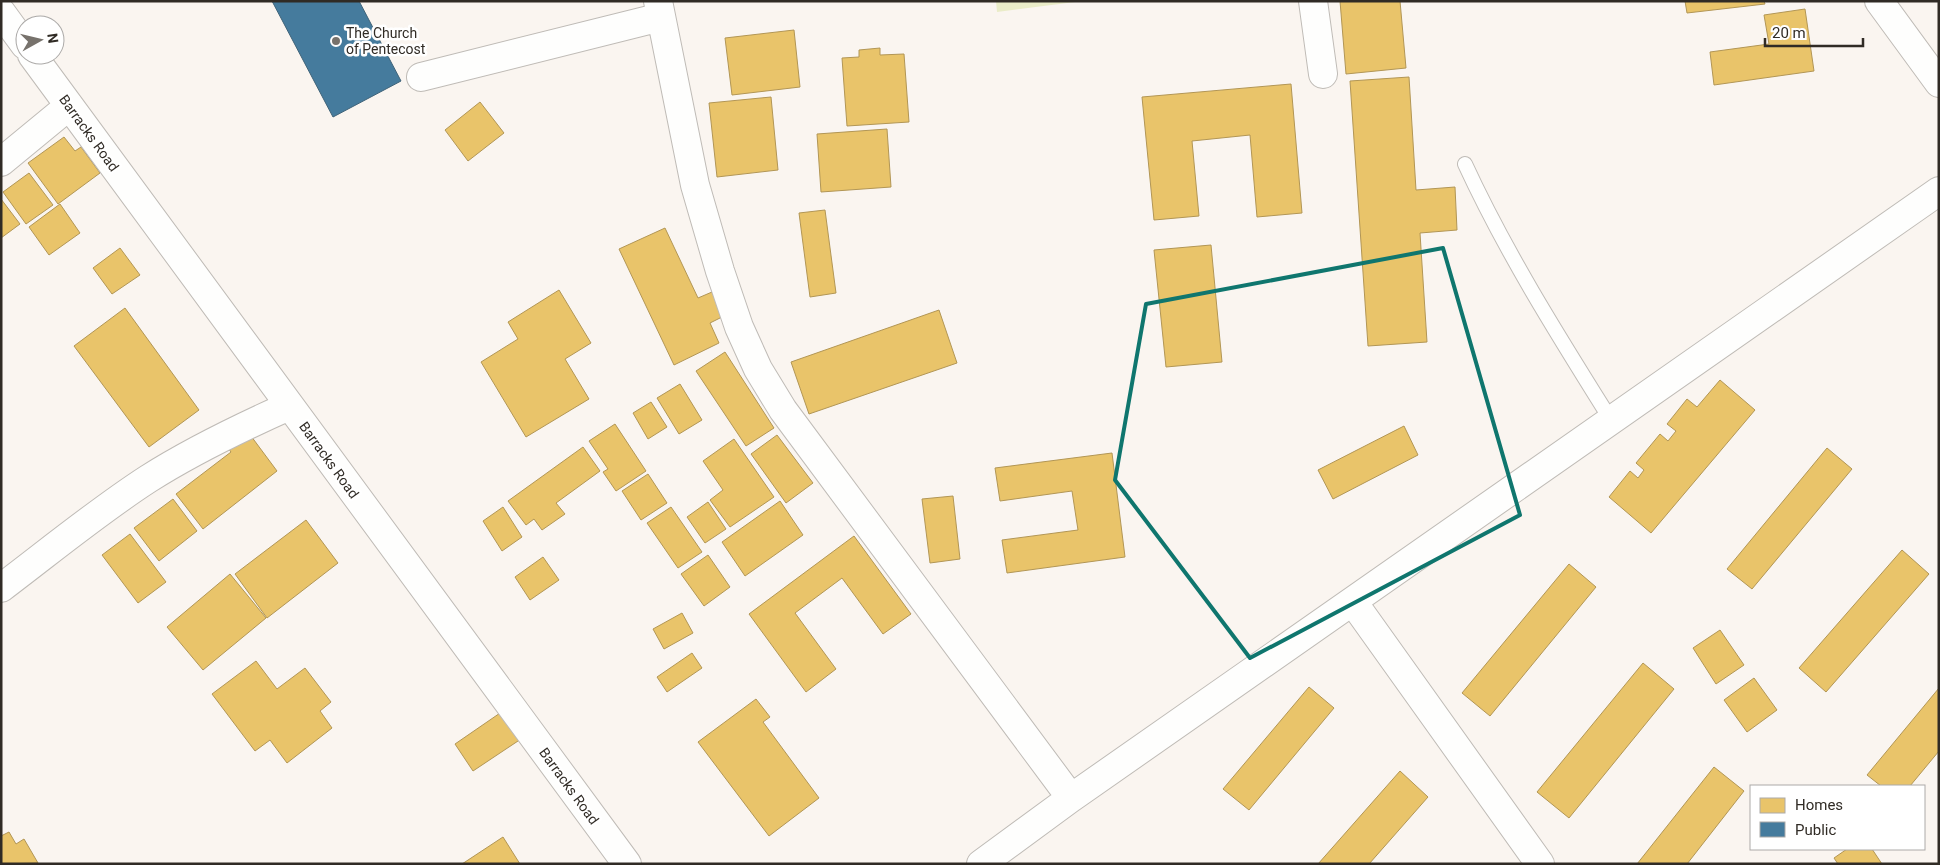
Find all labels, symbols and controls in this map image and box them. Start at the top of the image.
north arrow [15,15,65,65]
scale bar [1765,15,1862,47]
text: 20 m [1772,24,1806,42]
place label: The Church of Pentecost [346,25,426,57]
text: N [44,32,61,44]
marker: The Church of Pentecost [330,35,342,47]
street label: Barracks Road [56,92,122,174]
street label: Barracks Road [296,419,362,501]
street label: Barracks Road [536,745,602,827]
legend [1750,785,1925,850]
text: Homes [1795,796,1843,814]
text: Public [1795,821,1836,839]

